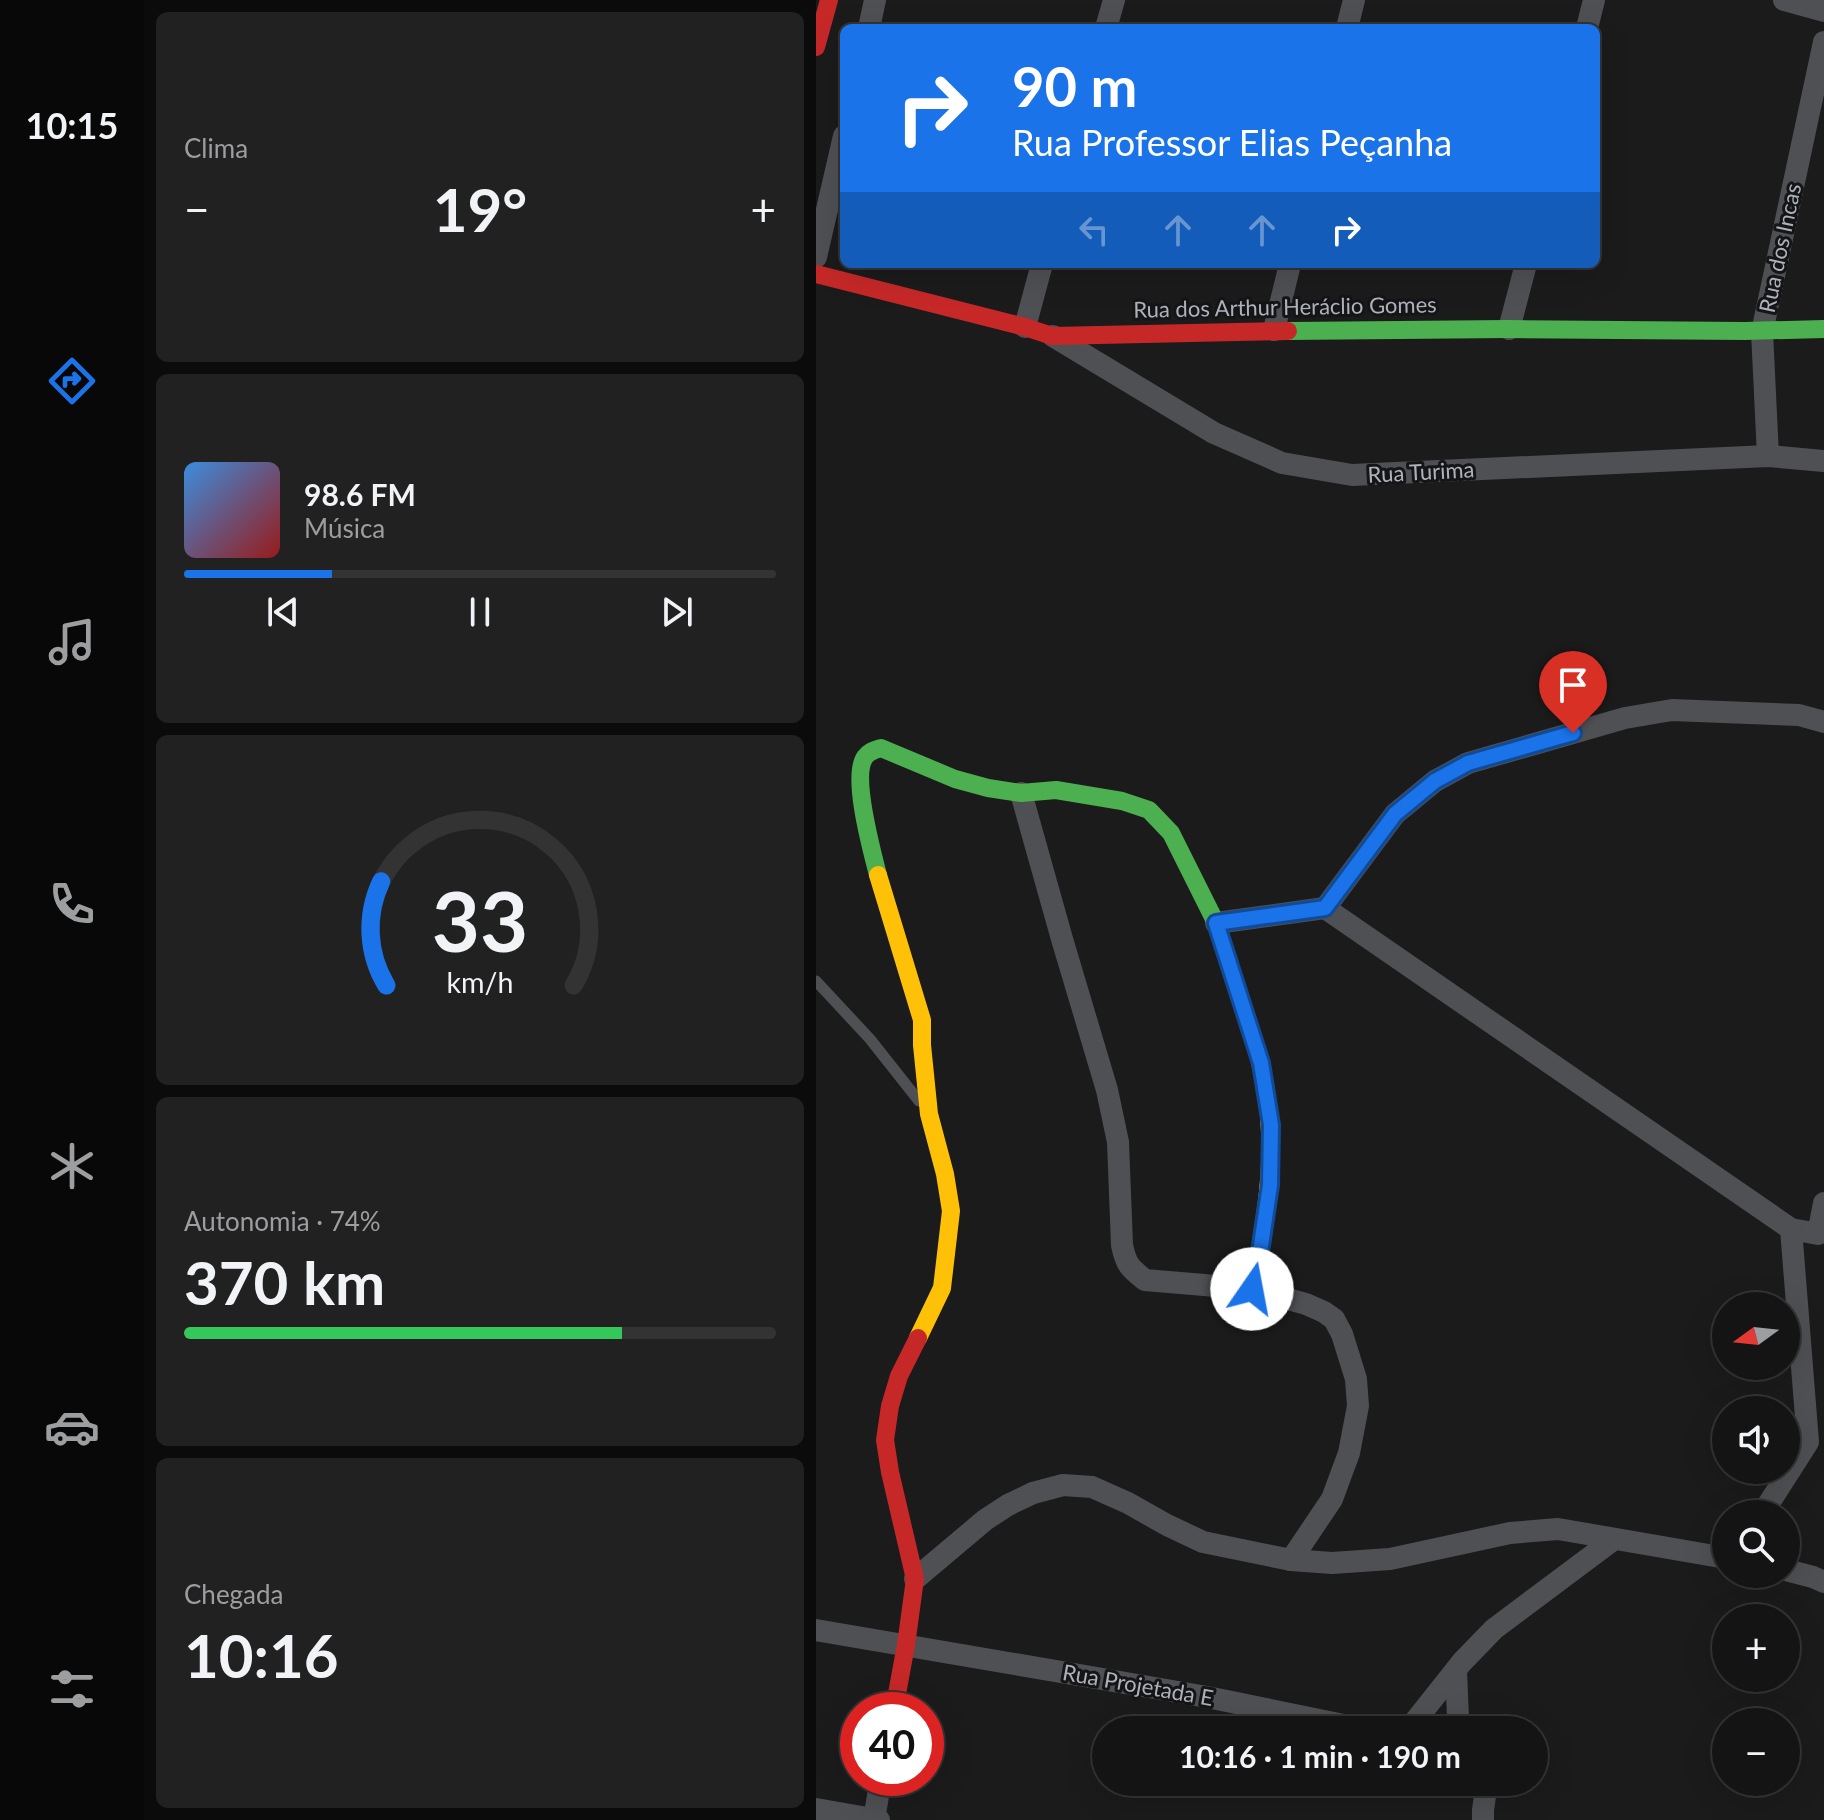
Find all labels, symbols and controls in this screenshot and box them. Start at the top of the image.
text: 90 m [1012,52,1137,119]
icon: right [880,56,984,160]
text: 10:15 [26,103,118,147]
text: Rua Professor Elias Peçanha [1012,120,1452,164]
text: Clima [184,132,248,164]
text: 19° [433,173,527,245]
street label: Rua dos Incas [1753,181,1806,315]
text: − [184,183,210,235]
text: + [750,183,776,235]
icon: left [1072,208,1116,252]
icon: ahead [1156,208,1200,252]
icon: ahead [1240,208,1284,252]
icon: right [1324,208,1368,252]
street label: Rua dos Arthur Heráclio Gomes [1133,290,1437,323]
icon: directions [44,353,100,409]
street label: Rua Turima [1367,455,1475,488]
text: 98.6 FM [304,476,416,512]
text: Música [304,512,385,544]
icon: previous [261,590,305,634]
icon: pause [458,590,502,634]
icon: next [655,590,699,634]
icon: music [44,614,100,670]
pin [1539,651,1607,733]
icon: arrive [1551,663,1595,707]
text: 33 [432,870,528,970]
icon: phone [44,876,100,932]
text: km/h [447,965,513,999]
icon: climate [44,1138,100,1194]
text: Autonomia · 74% [184,1205,381,1237]
text: 370 km [184,1246,385,1318]
position arrow [1210,1247,1294,1331]
north arrow [1712,1292,1800,1380]
map controls [1712,1292,1800,1796]
button: sound [1712,1396,1800,1484]
icon: car [44,1399,100,1455]
button: search [1712,1500,1800,1588]
text: Chegada [184,1578,284,1610]
button: + [1712,1604,1800,1692]
text: 10:16 [184,1619,339,1691]
street label: Rua Projetada E [1061,1658,1215,1711]
icon: filters [44,1661,100,1717]
speed limit sign: 40 [840,1692,944,1796]
button: − [1712,1708,1800,1796]
text: 10:16 · 1 min · 190 m [1179,1738,1461,1774]

